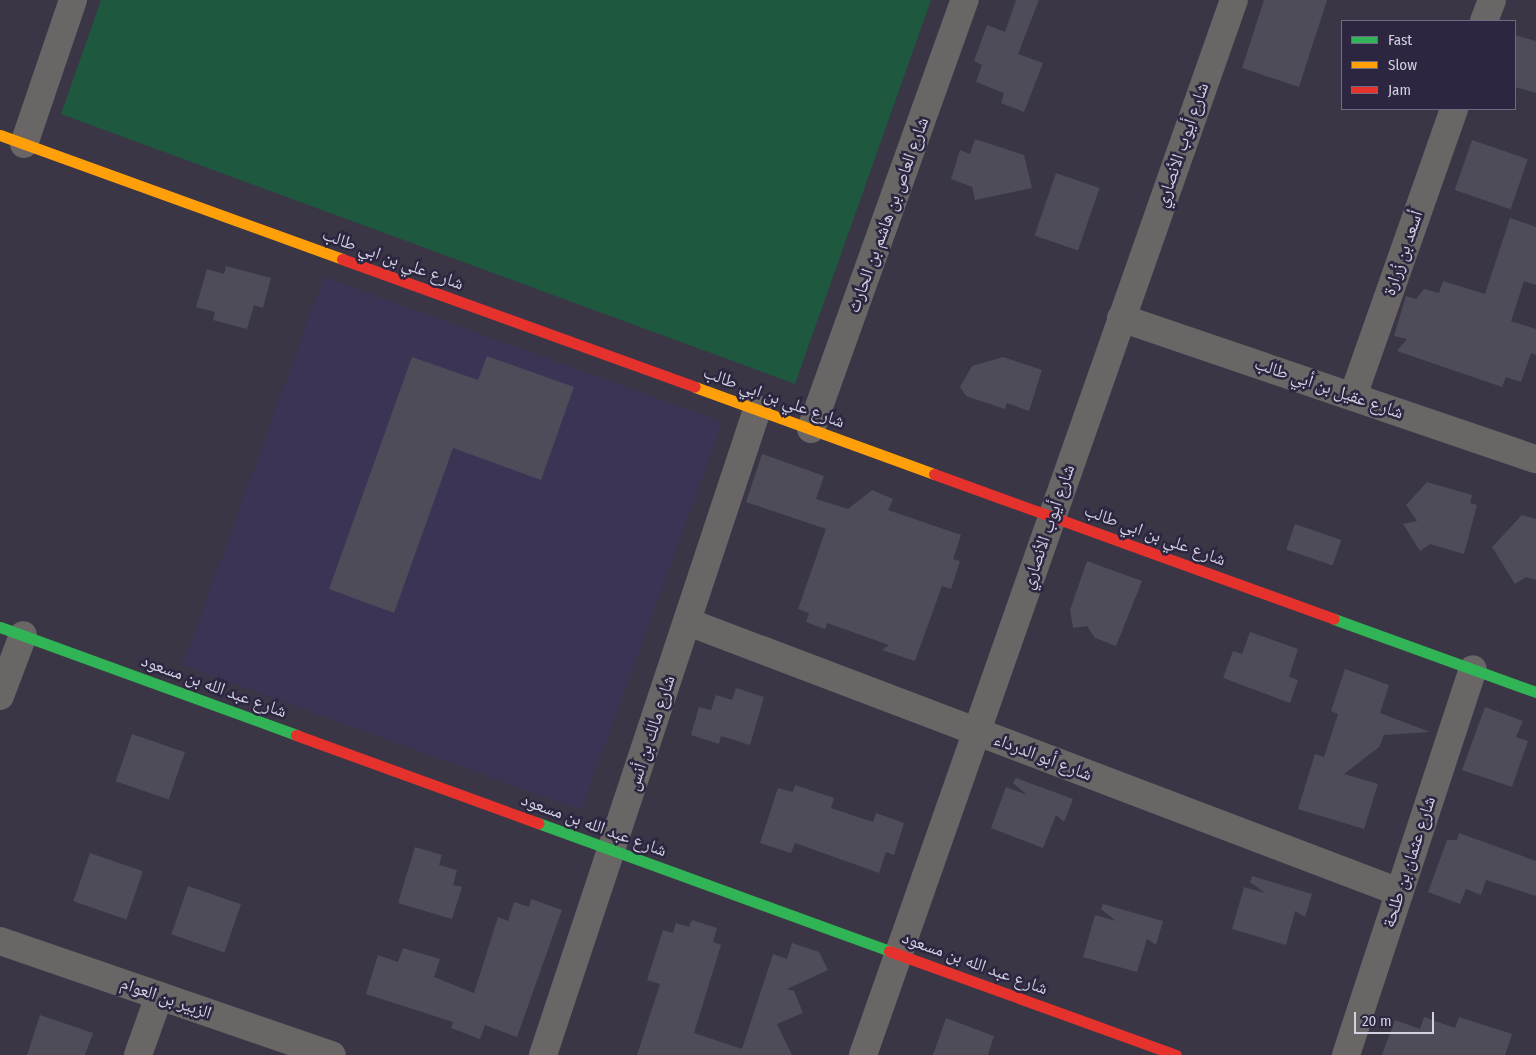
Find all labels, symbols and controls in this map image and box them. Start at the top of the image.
legend [1341,20,1516,110]
text: Fast [1388,31,1412,49]
text: Slow [1388,56,1417,74]
street label: شارع أيوب الأنصاري [1151,80,1213,210]
text: Jam [1388,81,1411,99]
street label: شارع العاص بن هاشم بن الحارث [843,114,933,316]
street label: أسعد بن زُرارة [1378,208,1428,298]
street label: شارع علي بن ابي طالب [319,223,467,295]
street label: شارع عقيل بن أبي طالب [1252,352,1406,424]
street label: شارع علي بن ابي طالب [700,361,848,433]
street label: شارع أيوب الأنصاري [1017,462,1079,592]
street label: شارع علي بن ابي طالب [1081,499,1229,571]
street label: شارع عبد الله بن مسعود [138,650,290,722]
street label: شارع مالك بن أنس [622,673,680,793]
street label: شارع أبو الدرداء [991,728,1095,786]
street label: شارع عبد الله بن مسعود [518,789,670,861]
street label: شارع عثمان بن طلحة [1378,794,1440,930]
street label: شارع عبد الله بن مسعود [899,927,1051,999]
street label: الزبير بن العوام [118,972,214,1024]
scale bar [1356,1002,1436,1034]
text: 20 m [1362,1012,1392,1030]

